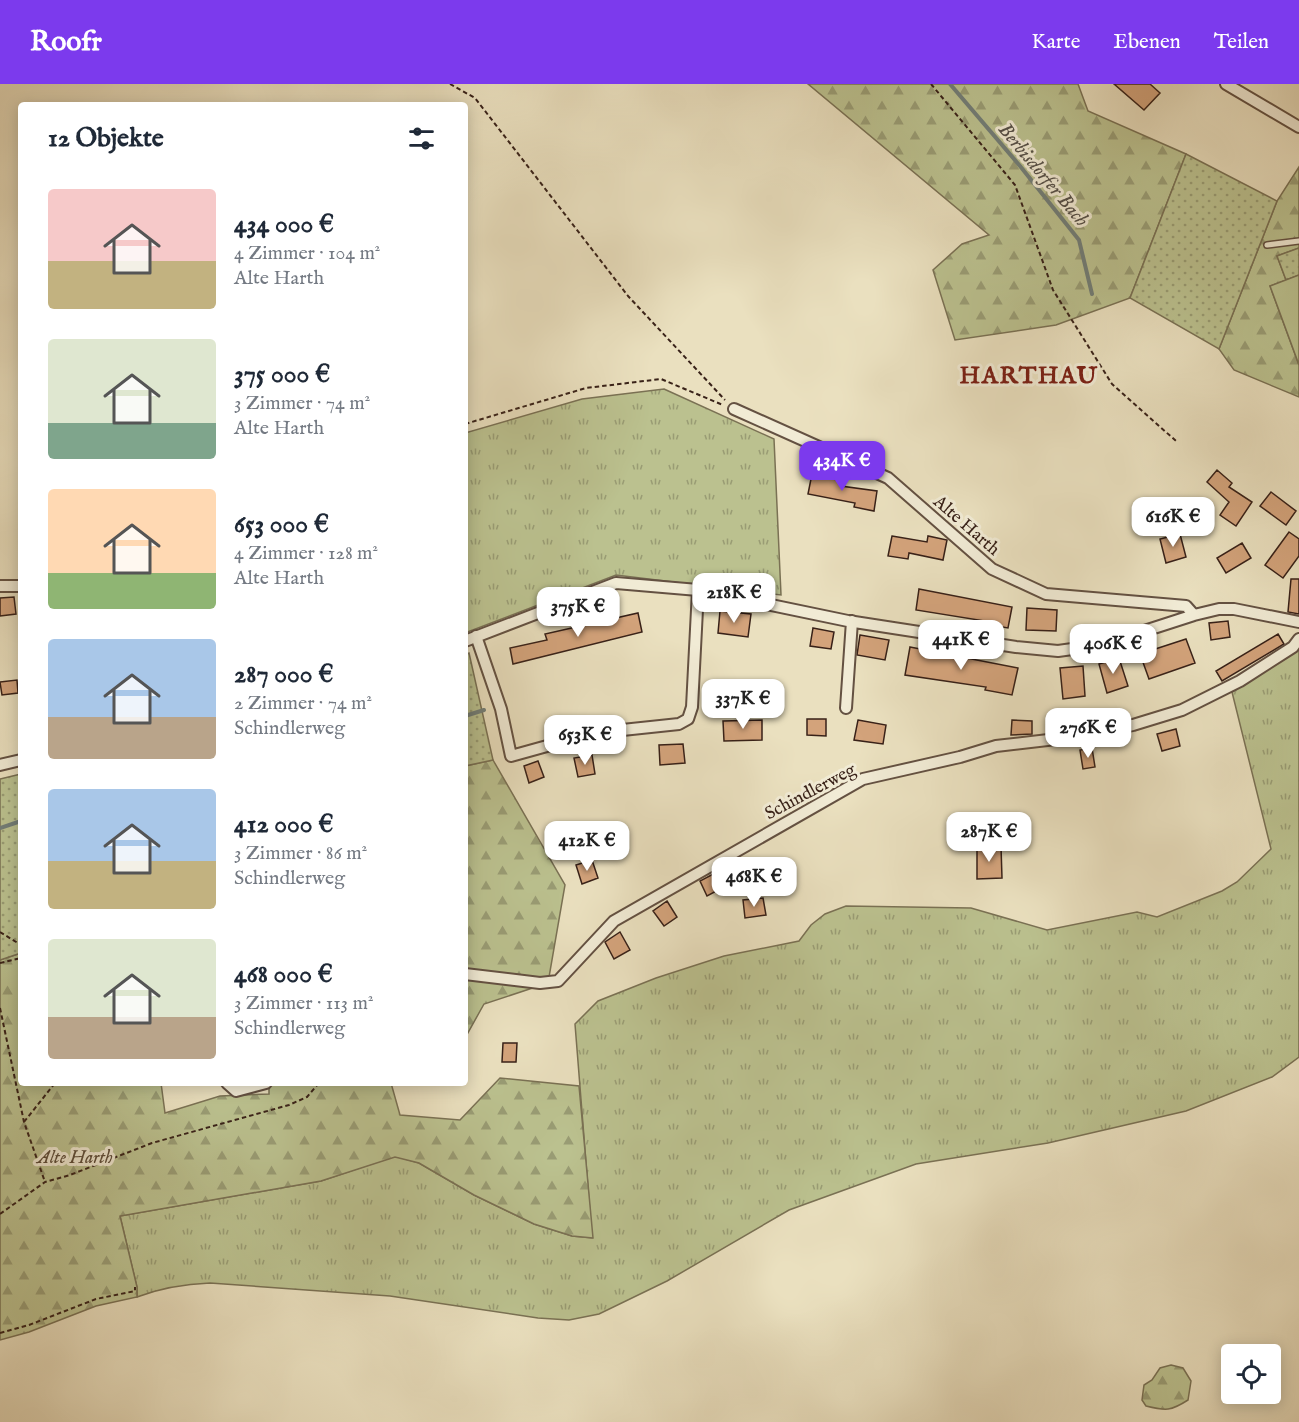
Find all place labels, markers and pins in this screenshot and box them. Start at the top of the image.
pin: 434K € [793,441,891,492]
pin: 616K € [1124,497,1222,548]
pin: 218K € [685,573,783,624]
pin: 375K € [529,587,627,638]
pin: 441K € [912,620,1010,671]
pin: 406K € [1064,624,1162,675]
pin: 337K € [694,679,792,730]
pin: 276K € [1039,708,1137,759]
pin: 653K € [536,715,634,766]
pin: 287K € [940,812,1038,863]
pin: 412K € [538,821,636,872]
pin: 468K € [705,857,803,908]

